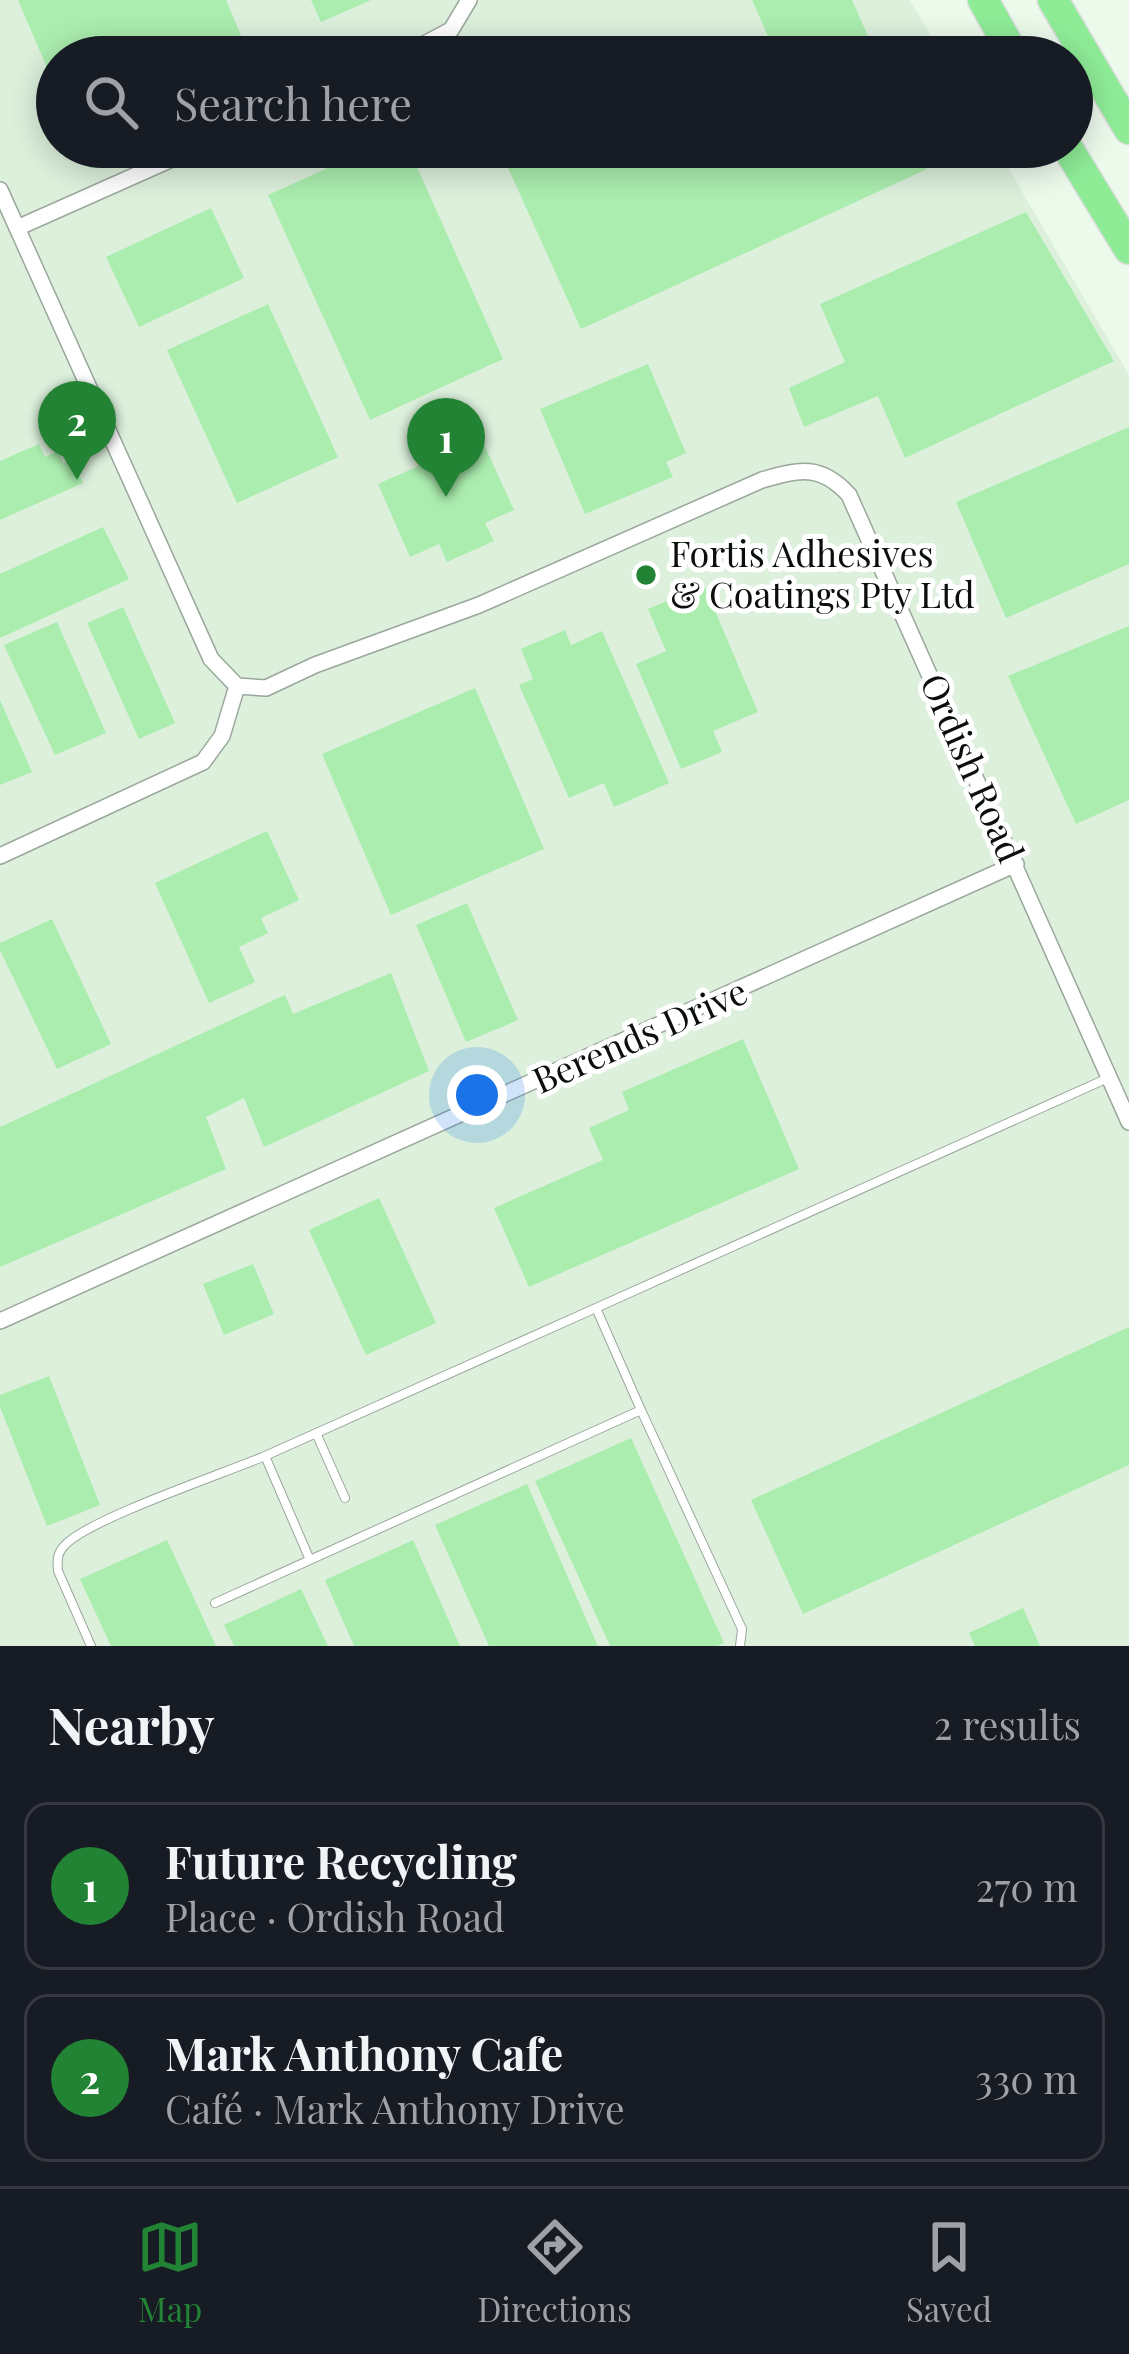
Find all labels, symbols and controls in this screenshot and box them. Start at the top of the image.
search box [36,36,1093,168]
icon: search [78,69,144,135]
text: Search here [174,72,412,132]
pin: 2 [38,381,116,480]
pin: 1 [407,398,485,497]
place label: Fortis Adhesives & Coatings Pty Ltd [670,528,975,617]
marker: Fortis Adhesives & Coatings Pty Ltd [633,562,659,588]
street label: Ordish Road [911,665,1037,869]
street label: Berends Drive [524,966,754,1103]
your location [447,1065,507,1125]
text: Nearby [48,1690,214,1758]
text: 2 results [934,1698,1081,1750]
text: Future Recycling [165,1830,517,1890]
text: 1 [83,1860,97,1912]
text: 270 m [976,1860,1078,1912]
text: Place · Ordish Road [165,1890,505,1942]
text: Mark Anthony Cafe [165,2022,563,2082]
text: 2 [80,2052,100,2104]
text: 330 m [975,2052,1078,2104]
text: Café · Mark Anthony Drive [165,2082,625,2134]
tab: Map [137,2214,203,2330]
tab: Directions [477,2214,632,2330]
tab: Saved [906,2214,992,2330]

